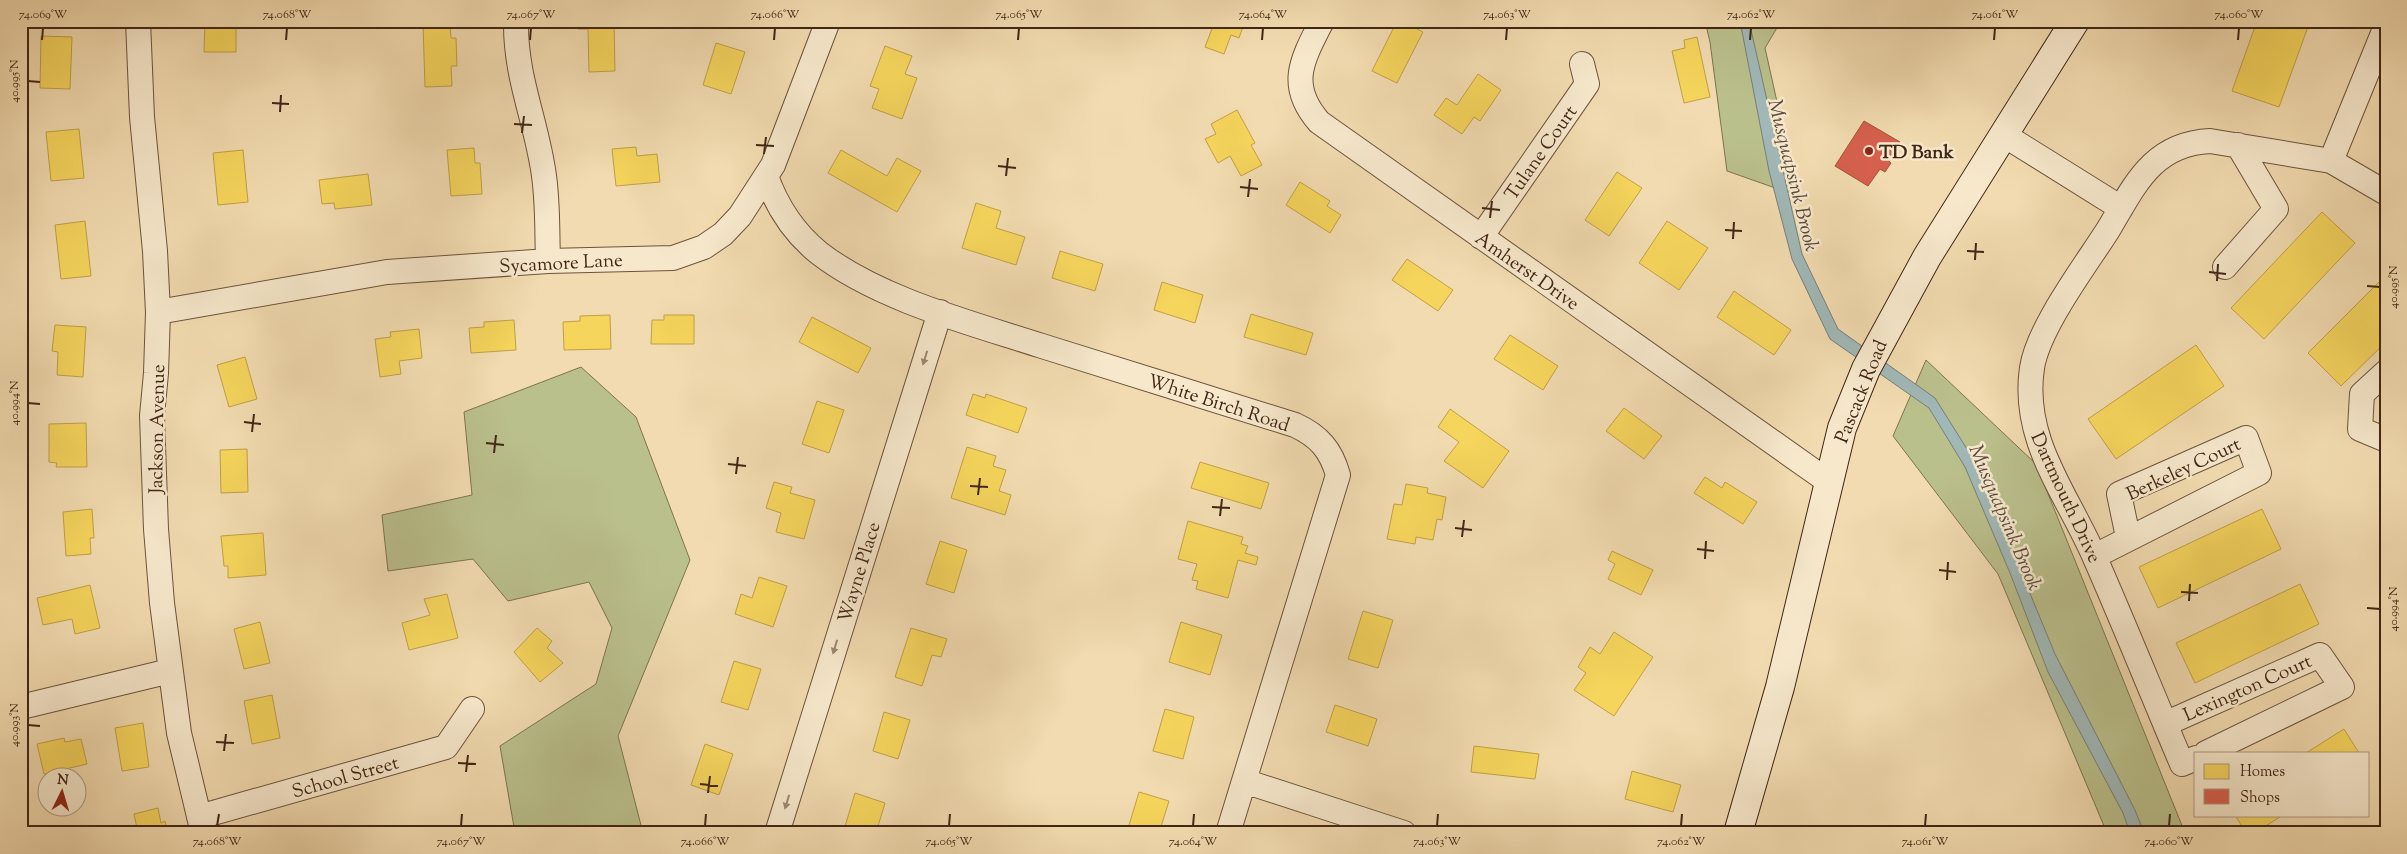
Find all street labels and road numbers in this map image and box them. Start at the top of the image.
street label: Tulane Court [1499,100,1585,206]
street label: Amherst Drive [1469,226,1584,318]
street label: Sycamore Lane [499,248,624,281]
street label: Pascack Road [1829,336,1895,448]
street label: Jackson Avenue [144,364,173,495]
street label: White Birch Road [1144,369,1293,440]
street label: Dartmouth Drive [2023,428,2107,568]
street label: Berkeley Court [2122,432,2246,509]
street label: Wayne Place [832,519,889,626]
street label: Lexington Court [2179,649,2317,730]
street label: School Street [289,750,403,807]

